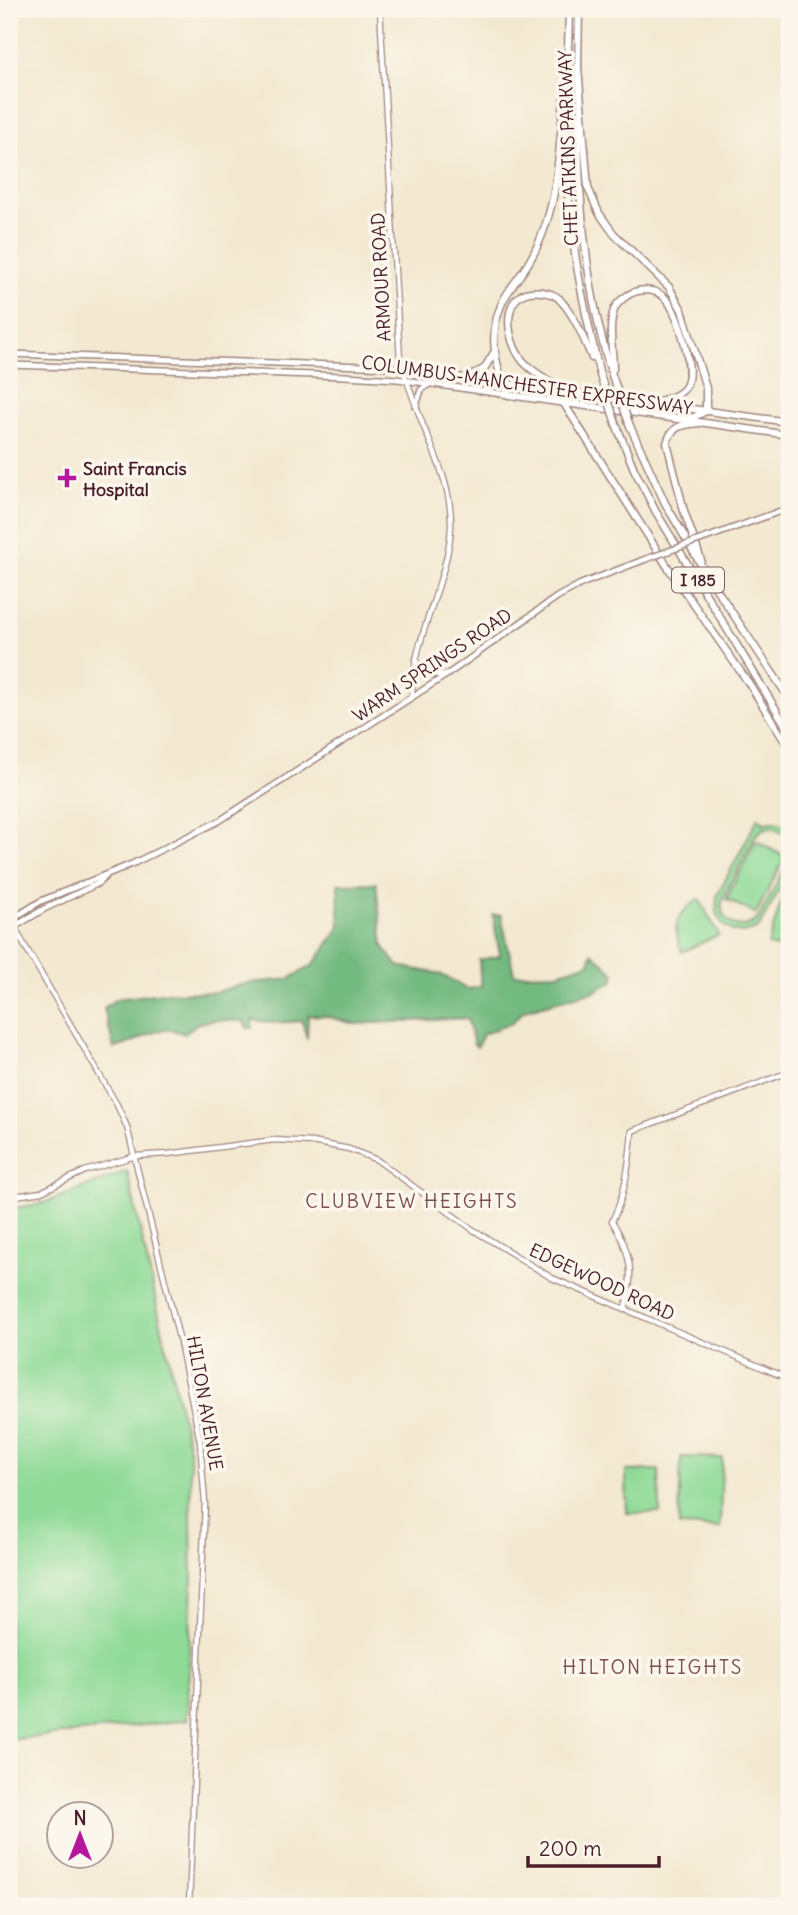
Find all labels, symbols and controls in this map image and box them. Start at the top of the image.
street label: CHET ATKINS PARKWAY [553,50,583,246]
street label: ARMOUR ROAD [366,212,396,342]
street label: COLUMBUS-MANCHESTER EXPRESSWAY [360,350,694,420]
place label: Saint Francis Hospital [83,457,187,501]
marker: Saint Francis Hospital [57,468,77,488]
road number: I 185 [672,568,724,593]
street label: WARM SPRINGS ROAD [348,603,516,727]
district label: CLUBVIEW HEIGHTS [305,1189,519,1213]
street label: EDGEWOOD ROAD [526,1238,678,1326]
street label: HILTON AVENUE [182,1334,228,1472]
district label: HILTON HEIGHTS [563,1655,743,1679]
north arrow [46,1800,116,1870]
text: N [73,1806,87,1830]
scale bar [528,1824,660,1868]
text: 200 m [539,1835,602,1862]

